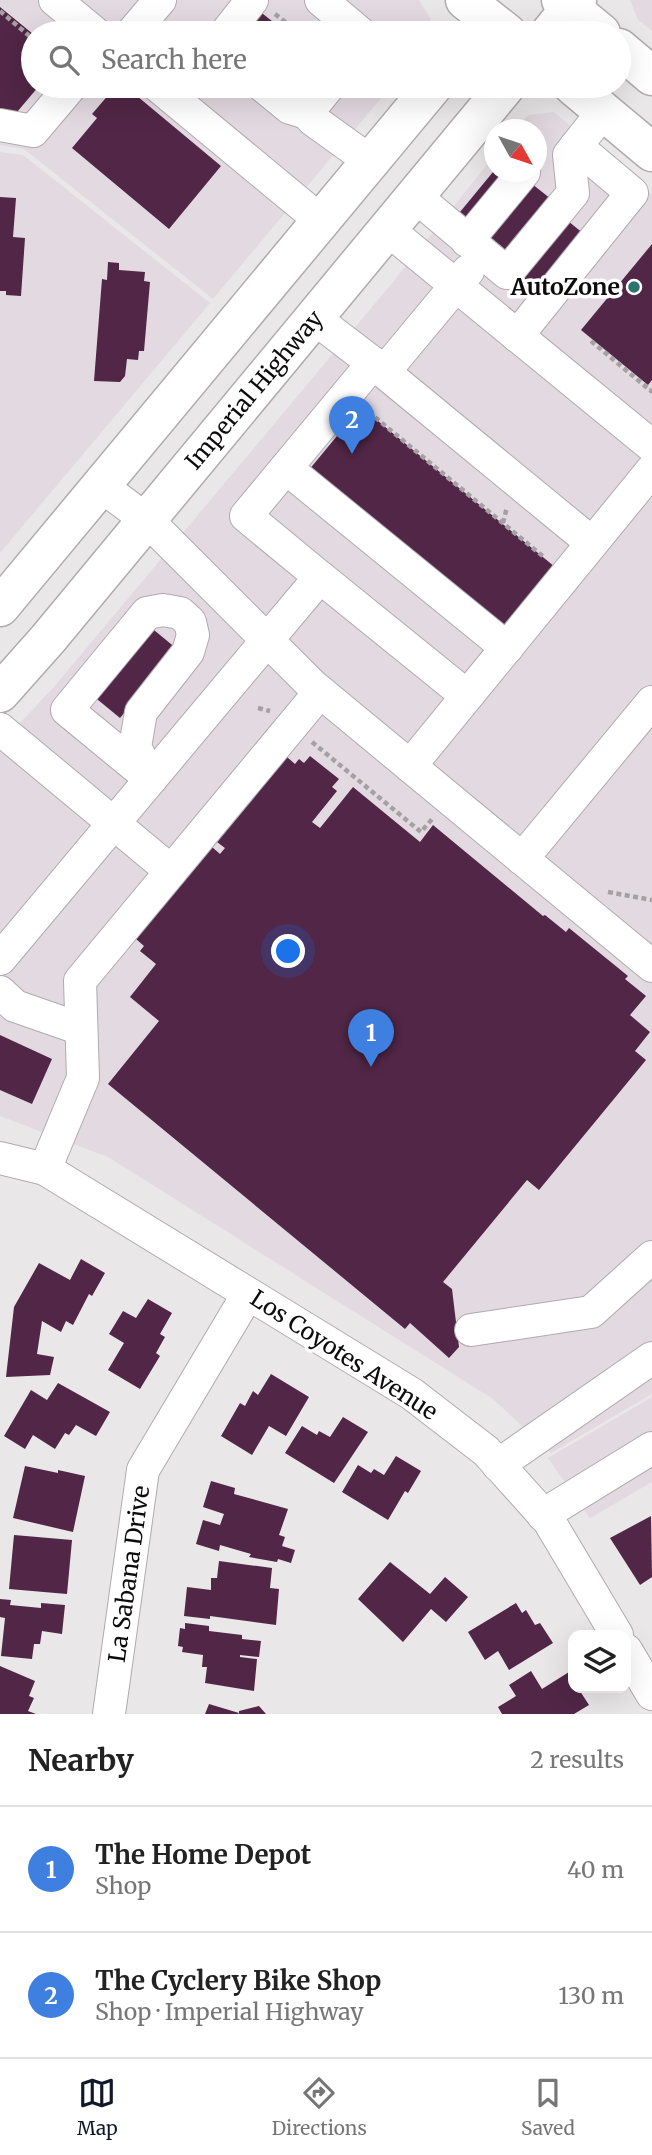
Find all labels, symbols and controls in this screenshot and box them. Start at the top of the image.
search box [21,21,631,98]
icon: search [45,41,83,79]
text: Search here [101,43,247,76]
north arrow [484,119,547,182]
place label: AutoZone [510,272,620,301]
marker: AutoZone [626,279,642,295]
street label: Imperial Highway [179,304,329,475]
pin: 2 [329,396,375,454]
your location [271,934,305,968]
pin: 1 [348,1009,394,1067]
street label: Los Coyotes Avenue [245,1283,443,1426]
street label: La Sabana Drive [102,1484,155,1664]
map controls [568,1630,631,1693]
button: layers [568,1630,631,1693]
text: Nearby [28,1741,134,1779]
text: 2 results [530,1745,624,1774]
text: The Home Depot [95,1838,311,1871]
text: 1 [46,1855,56,1884]
text: 40 m [567,1855,624,1884]
text: Shop [95,1871,151,1900]
text: The Cyclery Bike Shop [95,1964,381,1997]
text: 2 [44,1981,58,2010]
text: 130 m [558,1981,624,2010]
text: Shop · Imperial Highway [95,1997,364,2026]
tab: Map [77,2074,118,2140]
tab: Directions [272,2074,367,2140]
tab: Saved [521,2074,575,2140]

